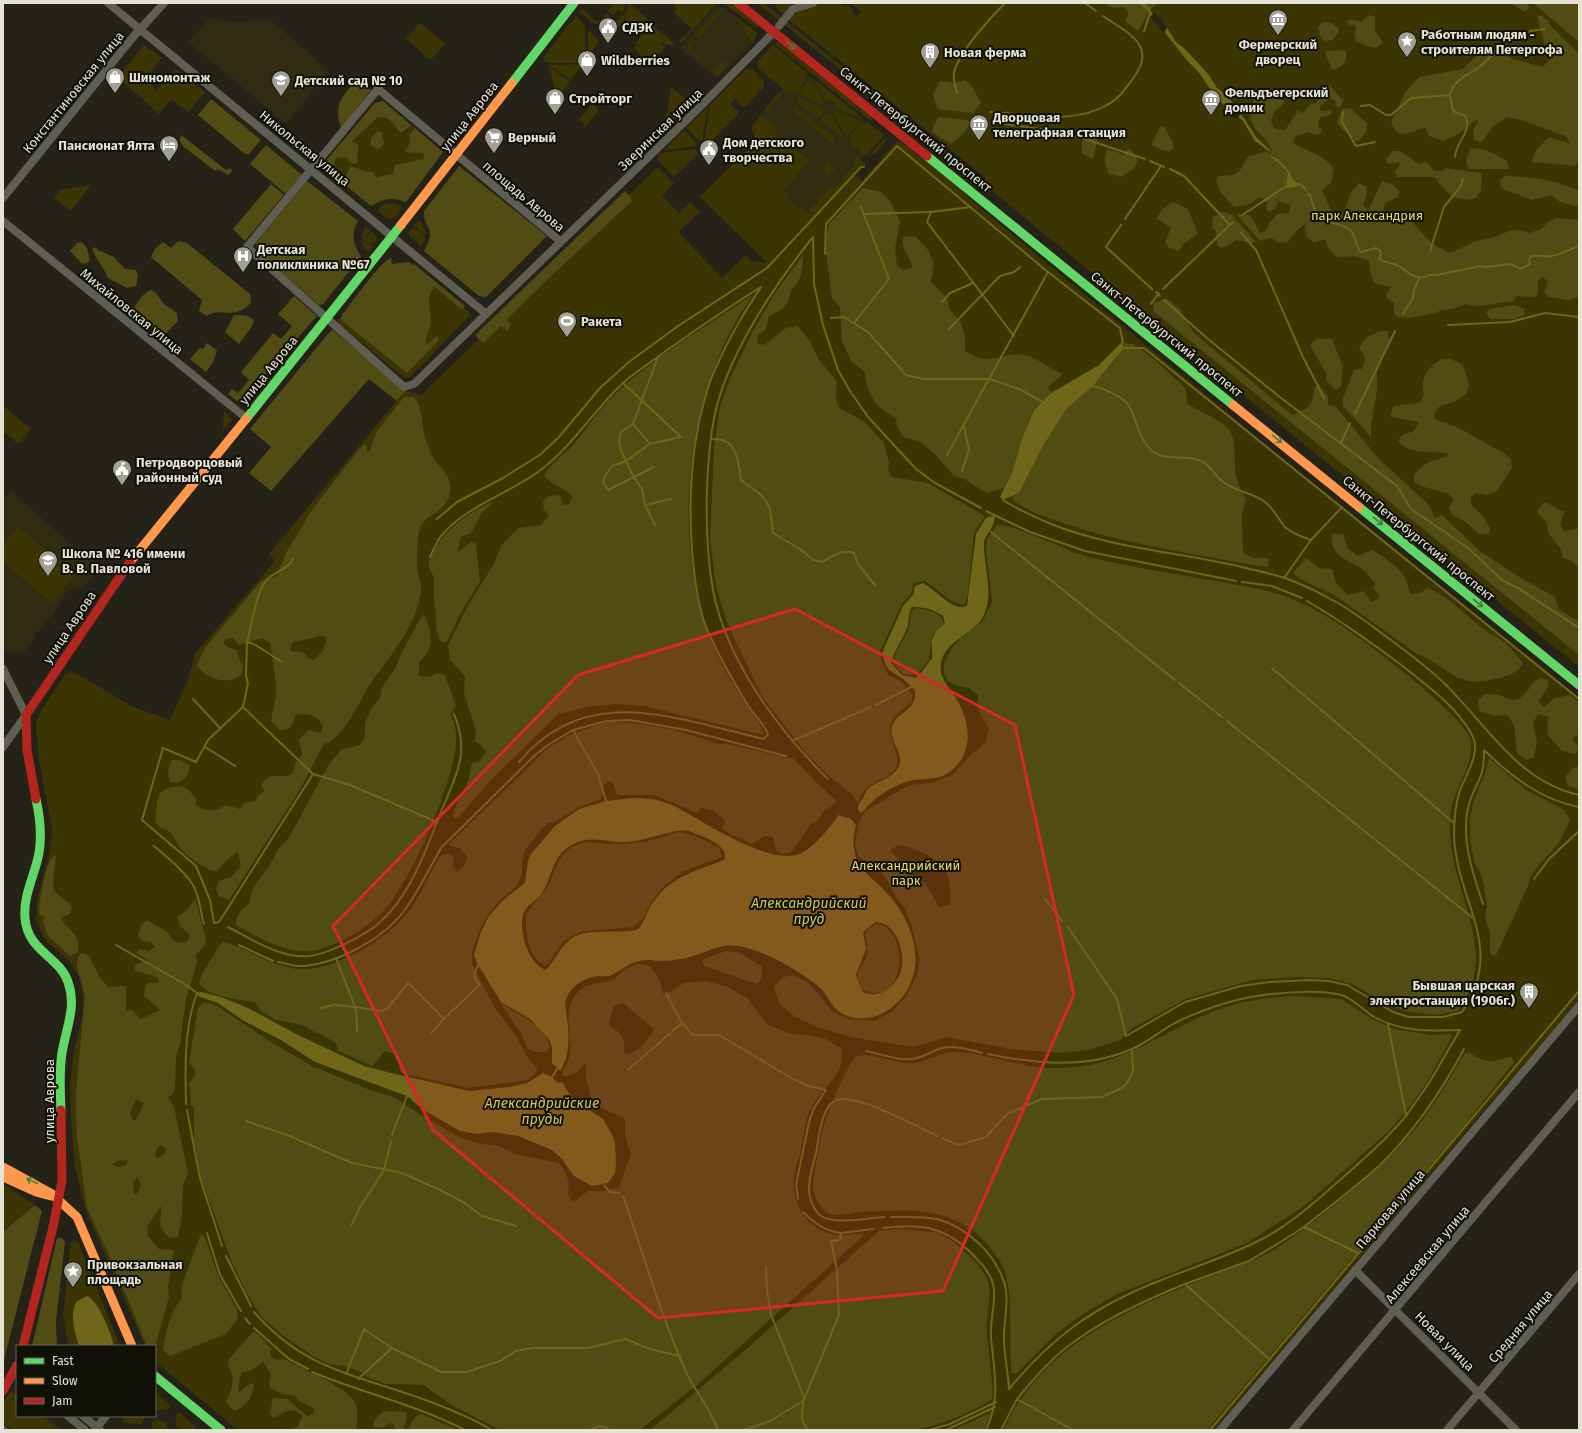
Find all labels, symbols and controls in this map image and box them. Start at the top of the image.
museum icon: Фермерский дворец [1267,8,1289,36]
public building icon: СДЭК [597,16,619,44]
place label: СДЭК [622,20,654,35]
place label: Работным людям - строителям Петергофа [1421,27,1563,57]
street label: Константиновская улица [20,29,127,156]
place icon: Работным людям - строителям Петергофа [1396,30,1418,58]
place label: Фермерский дворец [1239,37,1317,67]
one-way arrow [785,41,796,50]
building icon: Новая ферма [919,41,941,69]
place label: Новая ферма [944,45,1027,60]
shop icon: Wildberries [576,49,598,77]
place label: Wildberries [601,53,670,68]
street label: Санкт-Петербургский проспект [837,64,995,195]
shop icon: Шиномонтаж [104,66,126,94]
school or university icon: Детский сад № 10 [270,69,292,97]
place label: Шиномонтаж [129,70,210,85]
place label: Детский сад № 10 [294,73,403,88]
street label: улица Аврова [438,79,501,154]
street label: Зверинская улица [615,85,705,173]
place label: Фельдъегерский домик [1225,85,1329,115]
shop icon: Стройторг [544,87,566,115]
museum icon: Фельдъегерский домик [1200,88,1222,116]
place label: Стройторг [569,91,632,106]
street label: Никольская улица [257,107,353,189]
place label: Дворцовая телеграфная станция [992,110,1126,140]
museum icon: Дворцовая телеграфная станция [968,113,990,141]
supermarket icon: Верный [483,126,505,154]
place label: Верный [508,130,556,145]
hotel icon: Пансионат Ялта [158,134,180,162]
place label: Дом детского творчества [722,135,805,165]
place label: Пансионат Ялта [58,138,155,153]
public building icon: Дом детского творчества [698,138,720,166]
street label: площадь Аврова [480,158,568,235]
park label: парк Александрия [1311,208,1423,223]
place label: Детская поликлиника №67 [256,242,370,272]
hospital icon: Детская поликлиника №67 [232,245,254,273]
street label: Михайловская улица [77,265,186,357]
street label: Санкт-Петербургский проспект [1088,269,1246,400]
sports icon: Ракета [556,310,578,338]
place label: Ракета [581,314,622,329]
street label: улица Аврова [236,333,301,408]
one-way arrow [1271,435,1282,444]
place label: Петродворцовый районный суд [136,455,243,485]
public building icon: Петродворцовый районный суд [111,458,133,486]
street label: Санкт-Петербургский проспект [1340,473,1498,604]
one-way arrow [1372,517,1383,526]
place label: Школа № 416 имени В. В. Павловой [62,546,185,576]
school or university icon: Школа № 416 имени В. В. Павловой [37,549,59,577]
street label: улица Аврова [40,588,99,666]
one-way arrow [1473,599,1484,608]
park label: Александрийский парк [852,858,960,888]
water label: Александрийский пруд [750,895,867,928]
place label: Бывшая царская электростанция (1906г.) [1369,978,1515,1008]
building icon: Бывшая царская электростанция (1906г.) [1518,981,1540,1009]
street label: улица Аврова [42,1059,57,1143]
water label: Александрийские пруды [484,1095,599,1128]
street label: Парковая улица [1353,1167,1428,1252]
one-way arrow [26,1177,38,1184]
street label: Алексеевская улица [1382,1202,1473,1306]
place label: Привокзальная площадь [87,1257,183,1287]
place icon: Привокзальная площадь [62,1260,84,1288]
street label: Средняя улица [1485,1287,1555,1366]
street label: Новая улица [1412,1309,1477,1374]
legend [16,1345,156,1417]
text: Fast [52,1354,74,1368]
text: Slow [52,1374,78,1388]
text: Jam [52,1394,72,1408]

